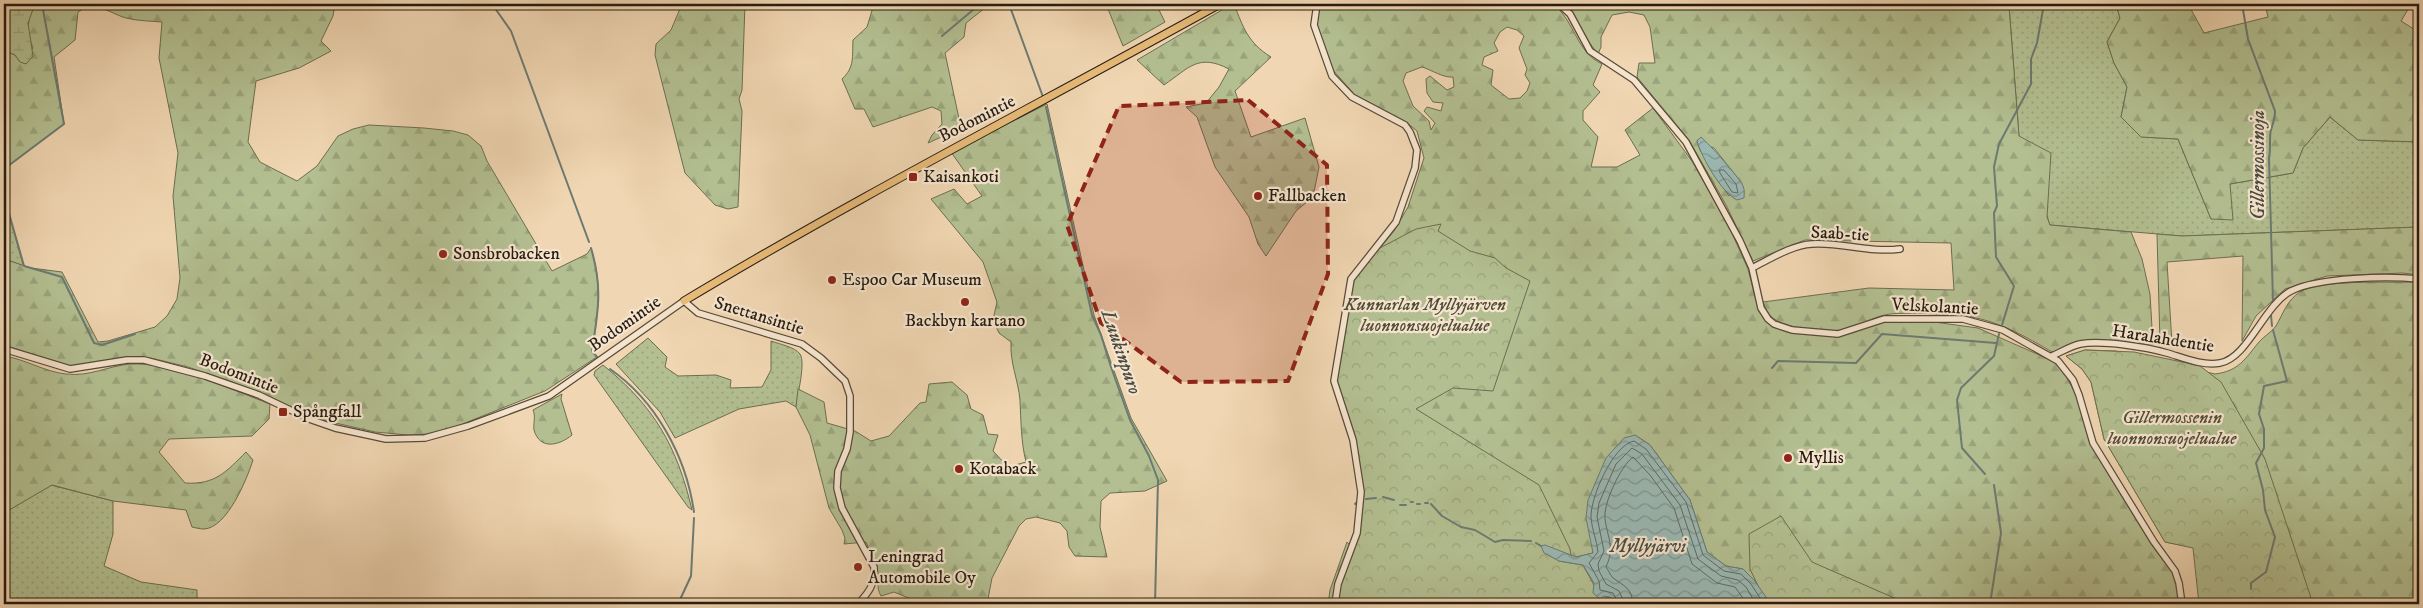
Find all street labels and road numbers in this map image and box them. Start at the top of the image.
street label: Bodomintie [935,90,1019,148]
street label: Saab-tie [1810,221,1870,247]
street label: Bodomintie [585,291,665,357]
street label: Snettansintie [711,292,807,340]
street label: Velskolantie [1890,294,1979,320]
street label: Haralahdentie [2110,320,2216,358]
street label: Bodomintie [196,349,282,399]

